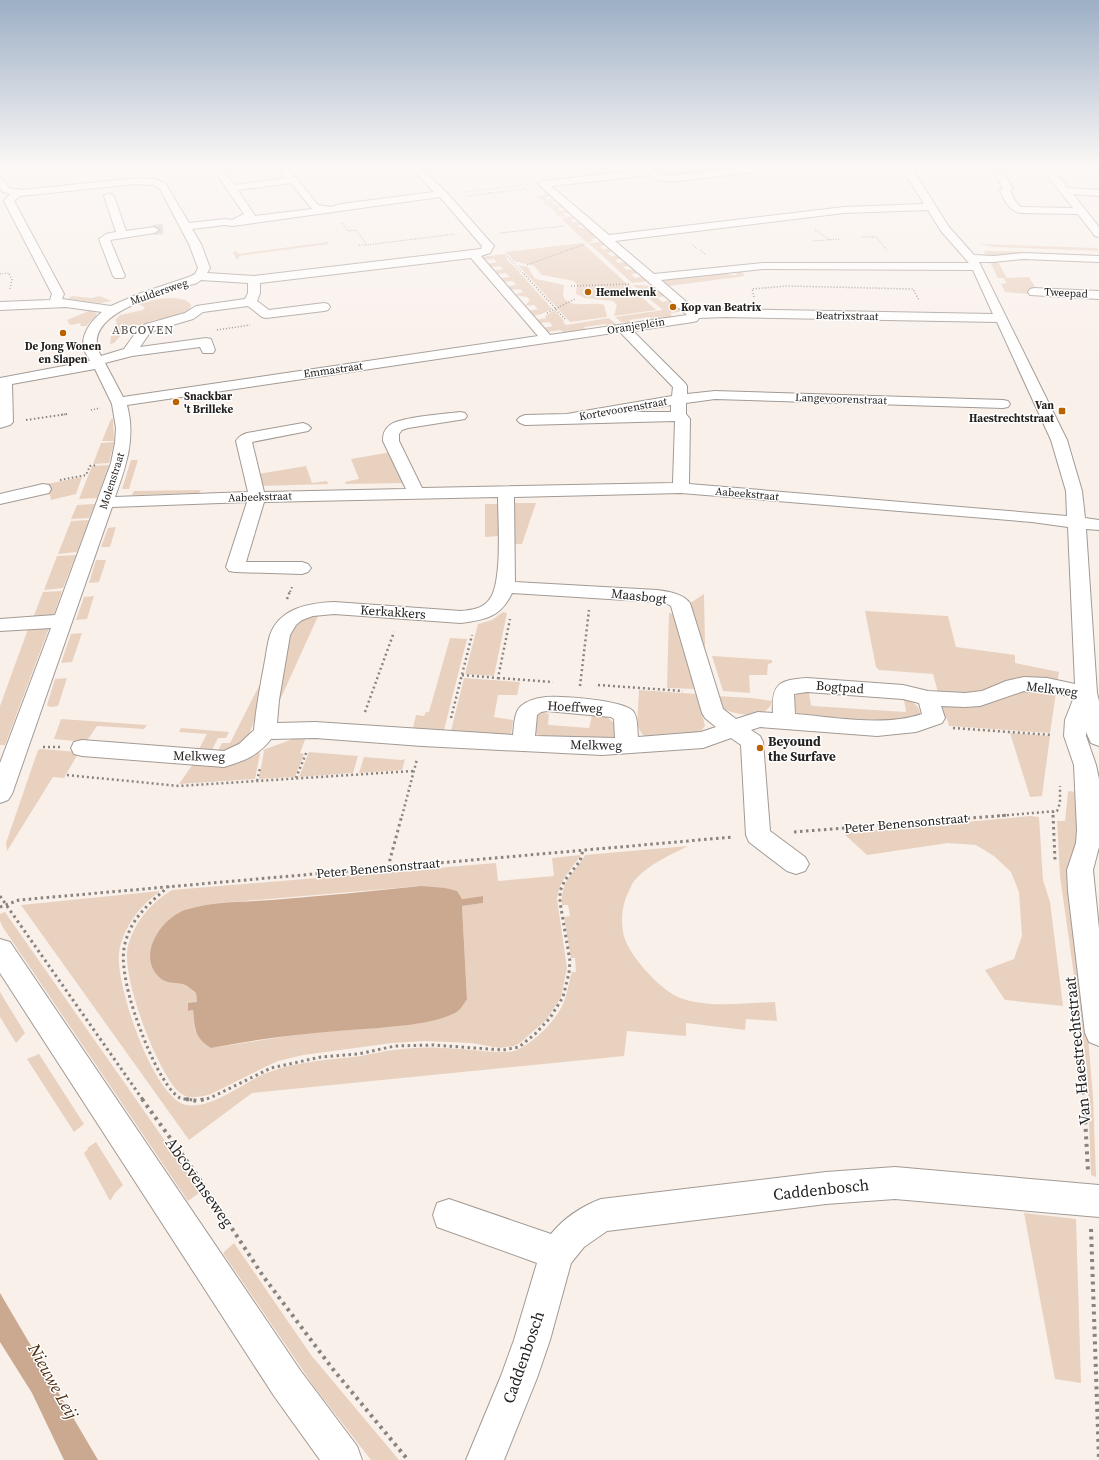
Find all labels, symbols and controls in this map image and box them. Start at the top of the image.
street label: Muldersweg [128,275,190,309]
street label: Tweepad [1044,284,1089,302]
place label: Hemelwenk [596,285,657,300]
marker: Hemelwenk [583,287,593,297]
place label: Kop van Beatrix [681,300,761,315]
marker: Kop van Beatrix [668,302,678,312]
street label: Beatrixstraat [815,308,879,324]
street label: Oranjeplein [606,314,666,338]
district label: ABCOVEN [112,322,174,338]
marker: De Jong Wonen en Slapen [58,328,68,338]
place label: De Jong Wonen en Slapen [25,339,101,367]
street label: Emmastraat [302,358,364,382]
place label: Snackbar 't Brilleke [184,389,233,417]
street label: Langevoorenstraat [795,390,888,408]
street label: Kortevoorenstraat [578,394,669,424]
marker: Snackbar 't Brilleke [171,397,181,407]
place label: Van Haestrechtstraat [969,398,1055,426]
marker: Van Haestrechtstraat [1057,406,1067,416]
street label: Molenstraat [96,450,128,511]
street label: Aabeekstraat [715,484,780,504]
street label: Aabeekstraat [228,488,293,506]
street label: Maasbogt [610,585,668,607]
street label: Kerkakkers [360,601,427,623]
street label: Bogtpad [816,677,865,697]
street label: Melkweg [1025,677,1079,701]
street label: Hoeffweg [547,697,603,717]
place label: Beyound the Surfave [768,733,836,765]
street label: Melkweg [570,736,622,754]
marker: Beyound the Surfave [755,743,765,753]
street label: Melkweg [173,747,225,765]
street label: Peter Benensonstraat [844,809,969,837]
street label: Peter Benensonstraat [316,854,441,882]
street label: Van Haestrechtstraat [1058,975,1096,1126]
street label: Abcovenseweg [161,1133,239,1231]
street label: Caddenbosch [772,1173,870,1205]
street label: Caddenbosch [497,1307,549,1406]
water label: Nieuwe Leij [22,1338,84,1424]

